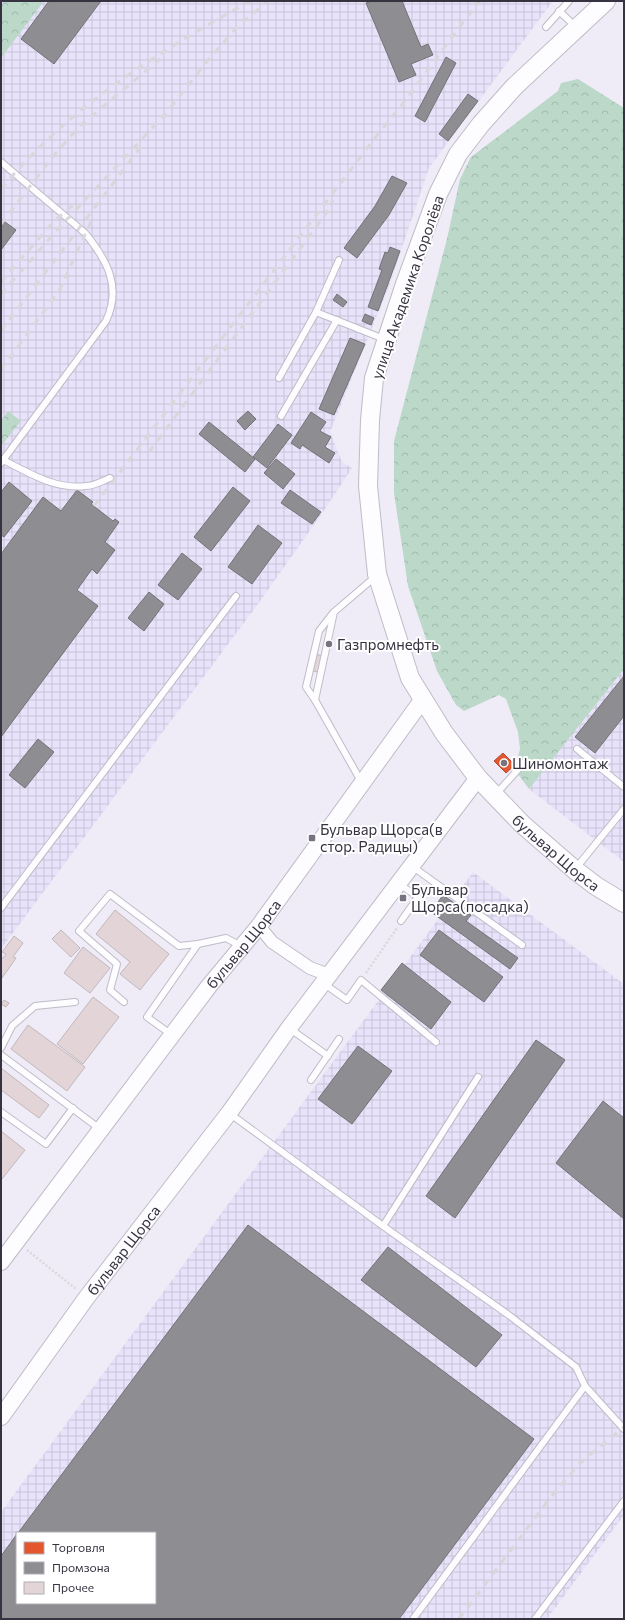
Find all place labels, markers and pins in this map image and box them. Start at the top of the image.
place label: Газпромнефть [337,635,439,653]
marker: Газпромнефть [324,639,334,649]
place label: Шиномонтаж [512,754,609,772]
marker: Шиномонтаж [499,758,509,768]
place label: Бульвар Щорса(в стор. Радицы) [320,820,443,855]
marker: Бульвар Щорса(в стор. Радицы) [307,833,317,843]
place label: Бульвар Щорса(посадка) [411,880,529,915]
marker: Бульвар Щорса(посадка) [398,893,408,903]

